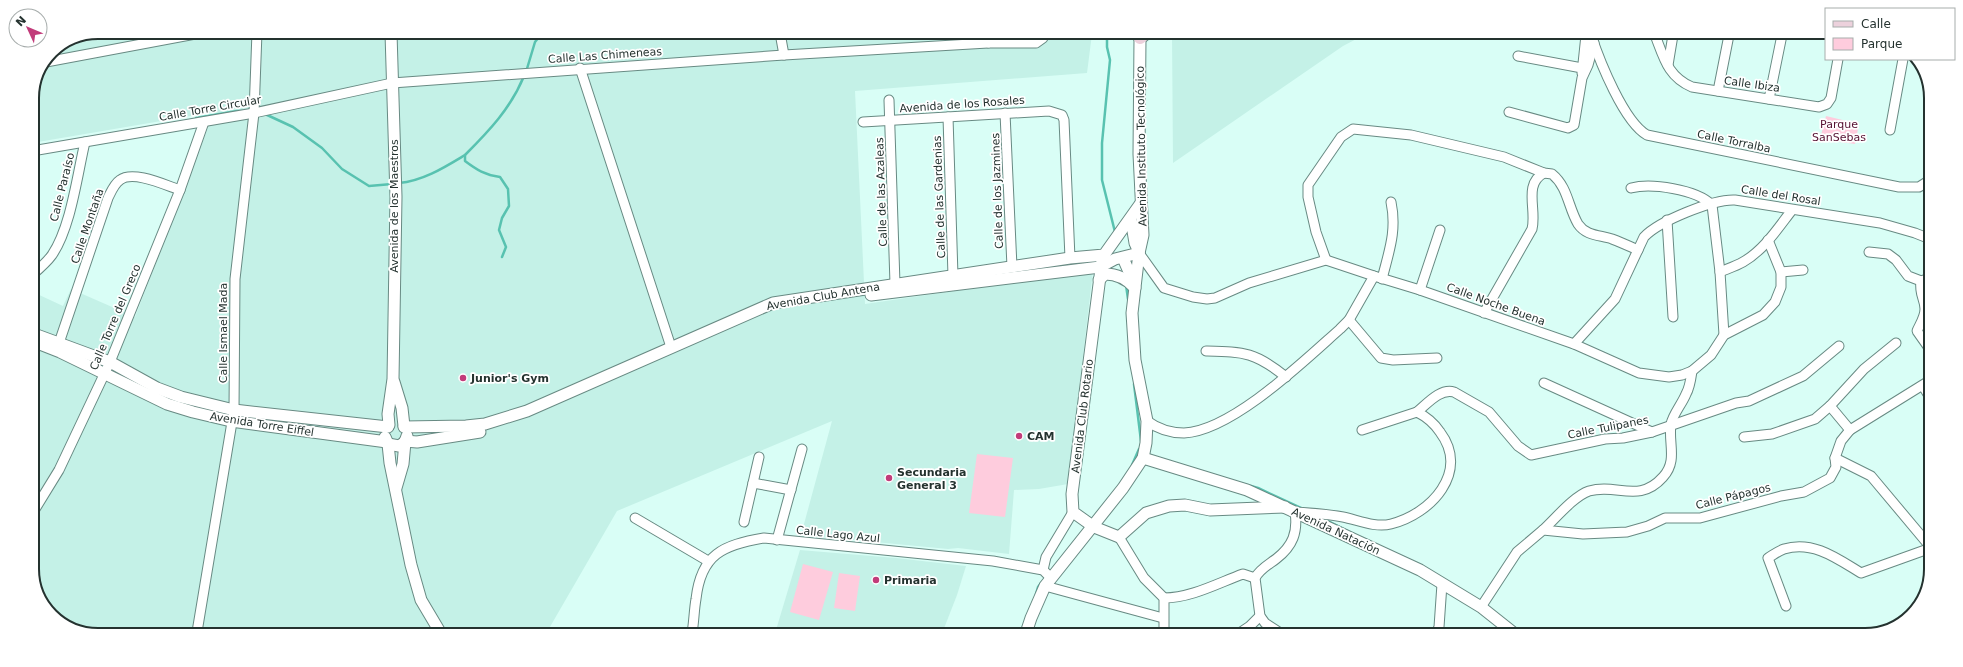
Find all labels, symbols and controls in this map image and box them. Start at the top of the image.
north arrow [8,8,48,48]
legend [1825,8,1955,60]
text: N [13,14,29,29]
text: Calle [1861,17,1891,31]
text: Parque [1861,37,1902,51]
street label: Calle Las Chimeneas [548,45,663,66]
street label: Avenida Instituto Tecnológico [1134,65,1149,226]
street label: Calle Ibiza [1723,74,1781,95]
street label: Calle Torre Circular [158,93,263,124]
street label: Avenida de los Rosales [899,94,1025,115]
park label: Parque SanSebas [1812,118,1866,144]
street label: Calle Torralba [1696,127,1772,156]
street label: Calle de los Jazmines [989,132,1006,249]
street label: Calle de las Gardenias [931,135,948,259]
street label: Calle de las Azaleas [873,137,890,247]
street label: Avenida de los Maestros [388,139,401,273]
street label: Calle Paraíso [48,151,77,223]
street label: Calle del Rosal [1740,183,1822,208]
street label: Calle Montaña [69,187,106,266]
street label: Calle Torre del Greco [87,262,144,372]
street label: Avenida Club Antena [765,280,881,313]
street label: Calle Noche Buena [1445,281,1547,328]
street label: Calle Ismael Mada [217,283,230,383]
street label: Avenida Club Rotario [1069,358,1096,474]
place label: Junior's Gym [470,372,549,385]
marker: Junior's Gym [458,373,468,383]
street label: Avenida Torre Eiffel [209,410,315,439]
street label: Calle Tulipanes [1567,413,1650,442]
place label: CAM [1027,430,1055,443]
marker: CAM [1014,431,1024,441]
place label: Secundaria General 3 [897,466,966,492]
marker: Secundaria General 3 [884,473,894,483]
street label: Calle Pápagos [1694,481,1772,512]
street label: Avenida Natación [1289,505,1382,558]
street label: Calle Lago Azul [795,524,880,545]
place label: Primaria [884,574,937,587]
marker: Primaria [871,575,881,585]

